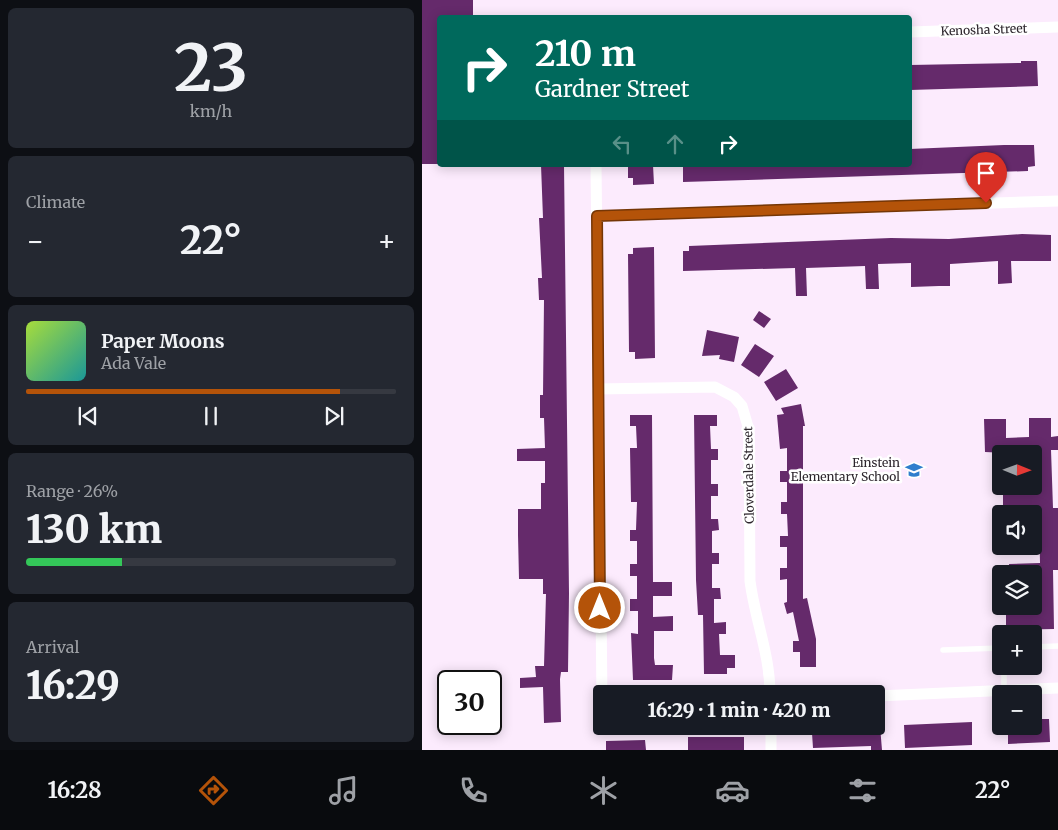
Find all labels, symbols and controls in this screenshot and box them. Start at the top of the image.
street label: Kenosha Street [940,20,1028,39]
text: 23 [174,27,248,109]
text: 210 m [535,32,636,76]
icon: right [452,35,517,100]
text: Gardner Street [535,75,689,103]
text: km/h [190,101,232,121]
icon: left [608,130,636,158]
icon: ahead [661,130,689,158]
icon: right [714,130,742,158]
pin [965,152,1007,203]
icon: arrive [972,159,1000,187]
text: Climate [26,192,85,212]
text: 22° [180,217,242,264]
text: − [26,223,45,259]
text: + [377,223,396,259]
text: Paper Moons [101,329,225,353]
text: Ada Vale [101,353,166,373]
icon: previous [74,402,102,430]
icon: pause [197,402,225,430]
icon: next [320,402,348,430]
street label: Cloverdale Street [740,426,757,524]
north arrow [992,445,1042,495]
map controls [992,445,1042,735]
place label: Einstein Elementary School [791,455,900,484]
school or university icon: Einstein Elementary School [904,460,924,480]
text: Range · 26% [26,481,118,501]
button: sound [992,505,1042,555]
text: 130 km [26,506,162,553]
button: layers [992,565,1042,615]
position arrow [573,581,625,633]
button: + [992,625,1042,675]
text: Arrival [26,637,79,657]
text: 16:29 [26,662,120,709]
speed limit sign: 30 [437,670,502,735]
button: − [992,685,1042,735]
text: 16:29 · 1 min · 420 m [648,698,830,722]
icon: directions [196,773,231,808]
icon: music [326,773,361,808]
icon: phone [456,773,491,808]
icon: climate [586,773,621,808]
icon: car [715,773,750,808]
icon: filters [845,773,880,808]
text: 16:28 [47,776,102,804]
text: 22° [975,776,1011,804]

